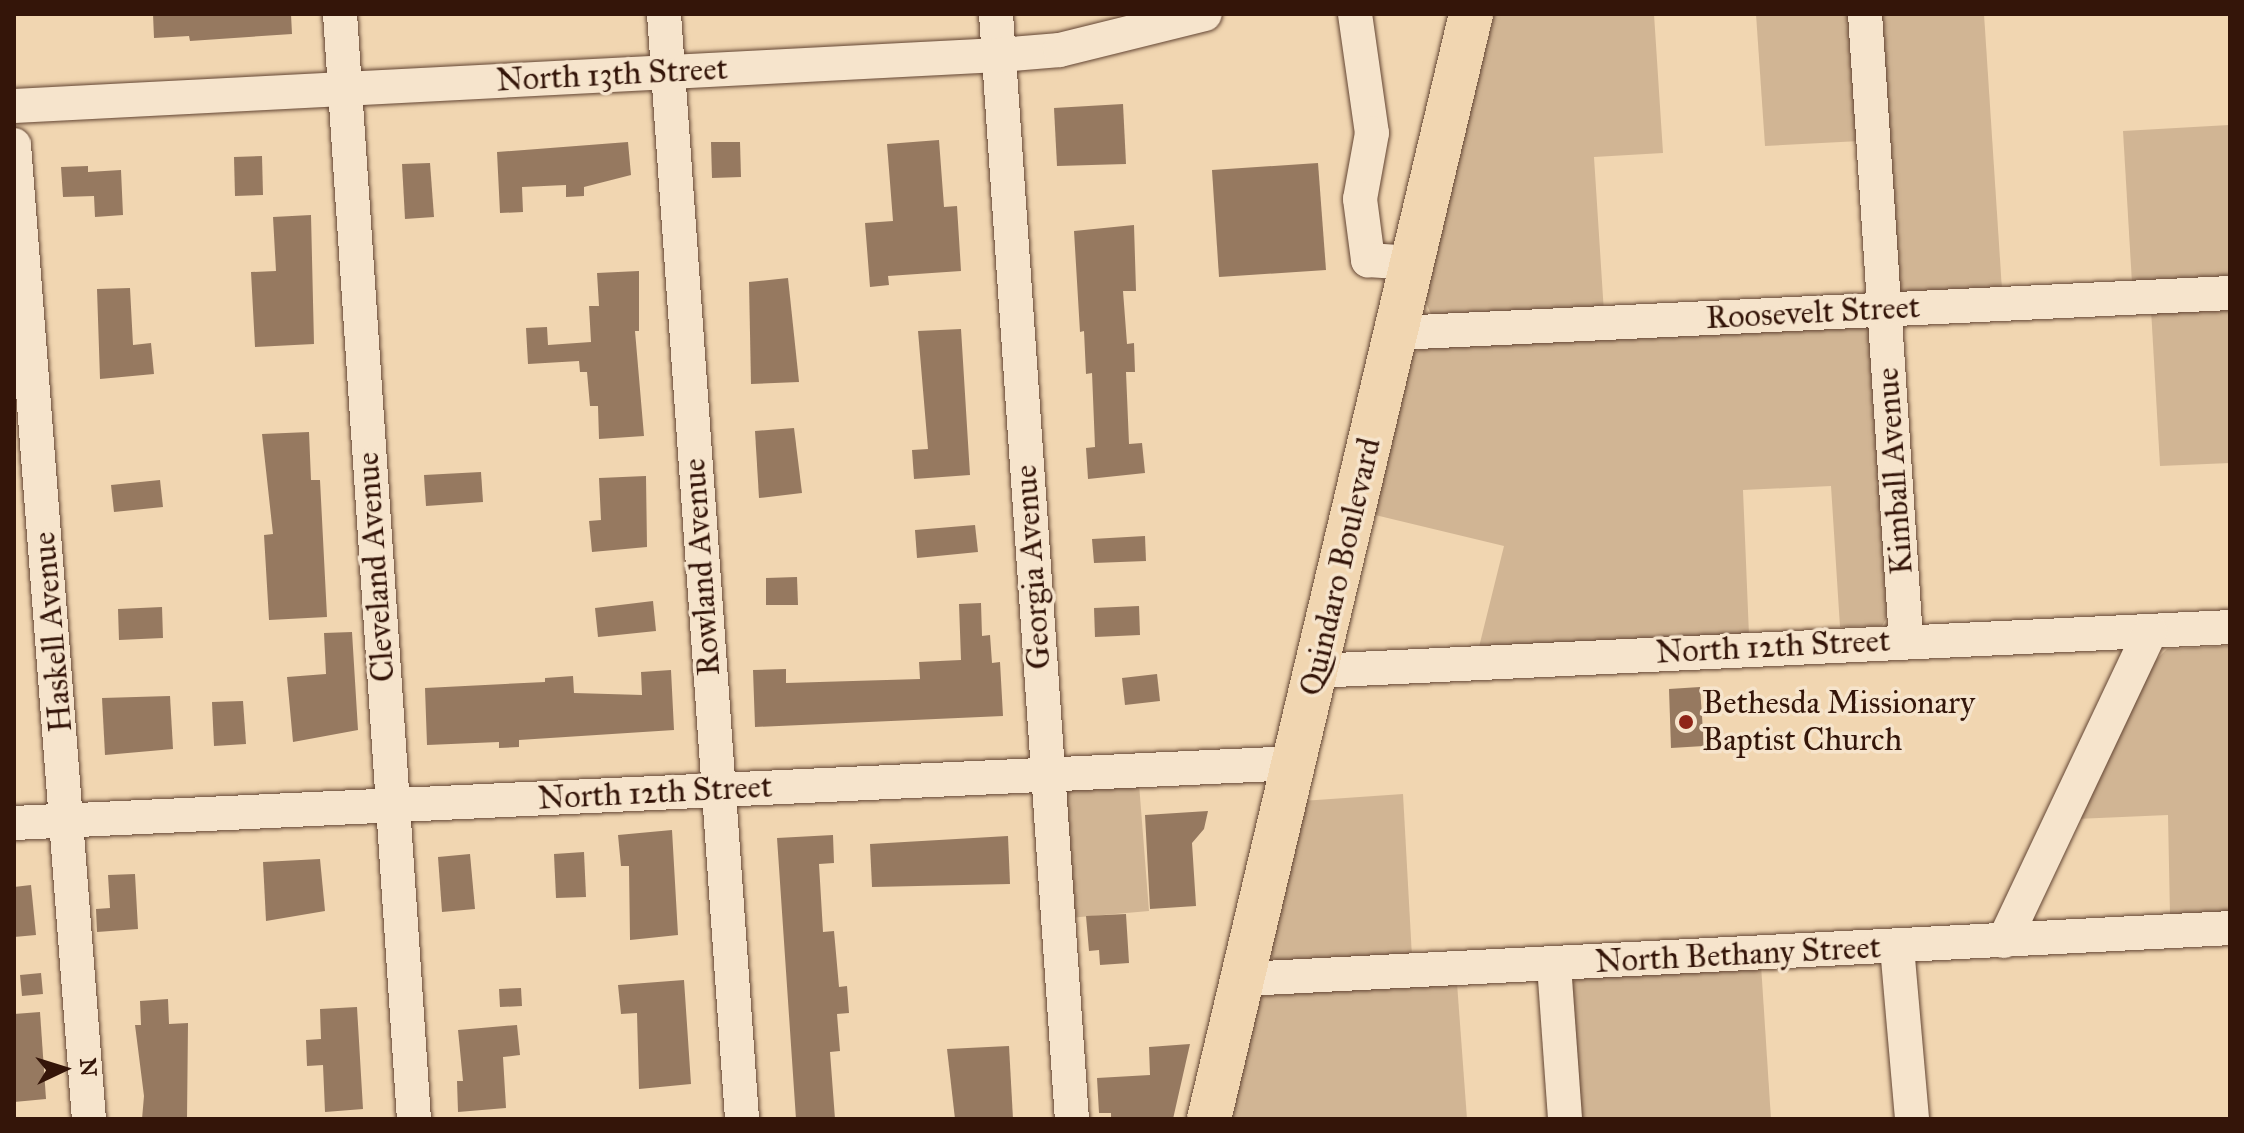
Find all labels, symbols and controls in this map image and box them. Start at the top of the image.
street label: North 13th Street [495,50,729,100]
street label: Roosevelt Street [1705,288,1921,338]
street label: Kimball Avenue [1869,366,1921,576]
street label: Quindaro Boulevard [1293,434,1389,700]
street label: Cleveland Avenue [349,451,403,683]
street label: Rowland Avenue [675,457,729,677]
street label: Georgia Avenue [1007,463,1059,671]
street label: Haskell Avenue [25,530,81,734]
street label: North 12th Street [1655,622,1891,672]
place label: Bethesda Missionary Baptist Church [1702,685,1975,760]
marker: Bethesda Missionary Baptist Church [1677,713,1695,731]
street label: North 12th Street [537,768,773,818]
street label: North Bethany Street [1594,928,1882,982]
north arrow [24,1029,104,1109]
text: N [74,1057,103,1078]

